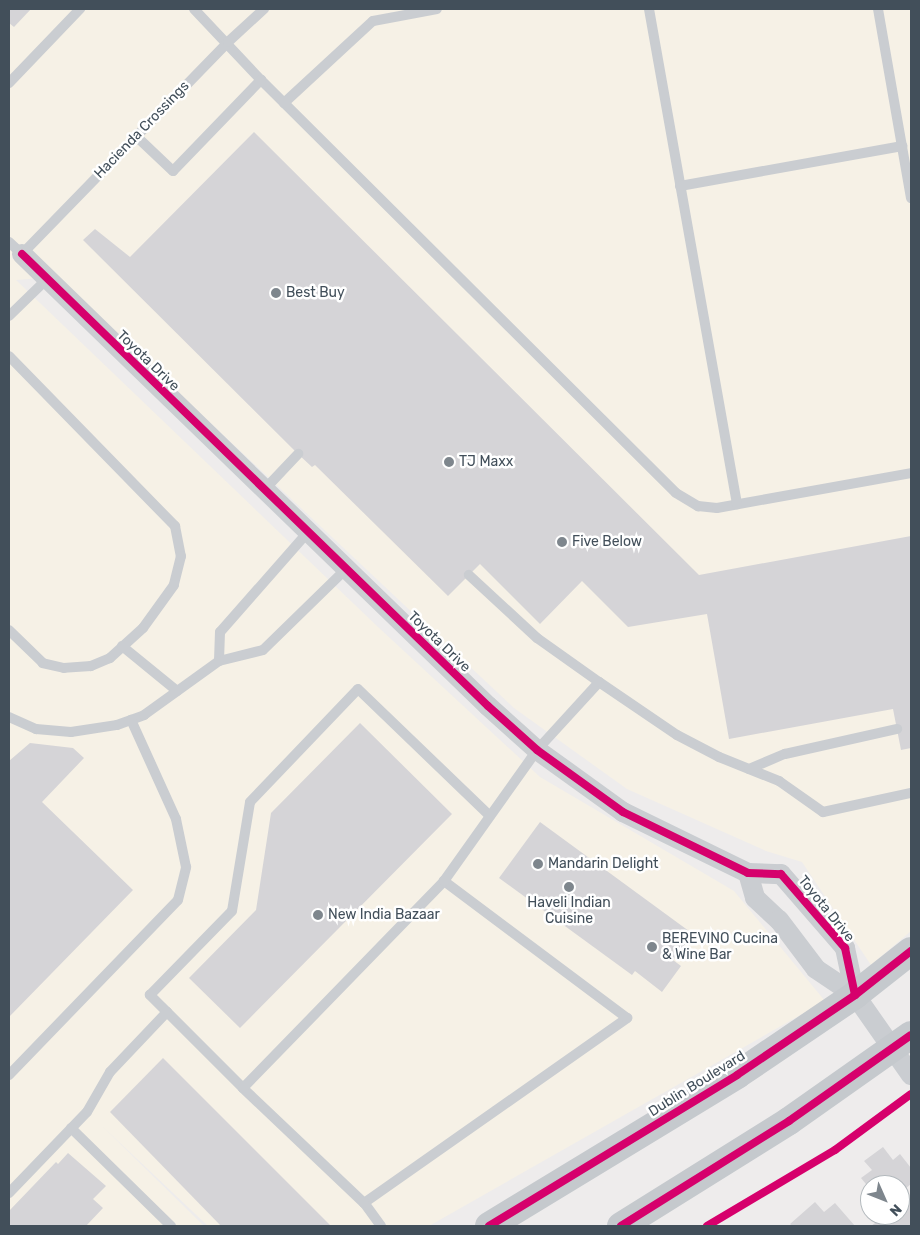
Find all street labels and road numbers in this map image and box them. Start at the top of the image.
street label: Hacienda Crossings [91,78,193,182]
street label: Toyota Drive [113,327,183,395]
street label: Toyota Drive [404,608,474,676]
street label: Toyota Drive [794,873,858,945]
street label: Dublin Boulevard [646,1048,748,1120]

